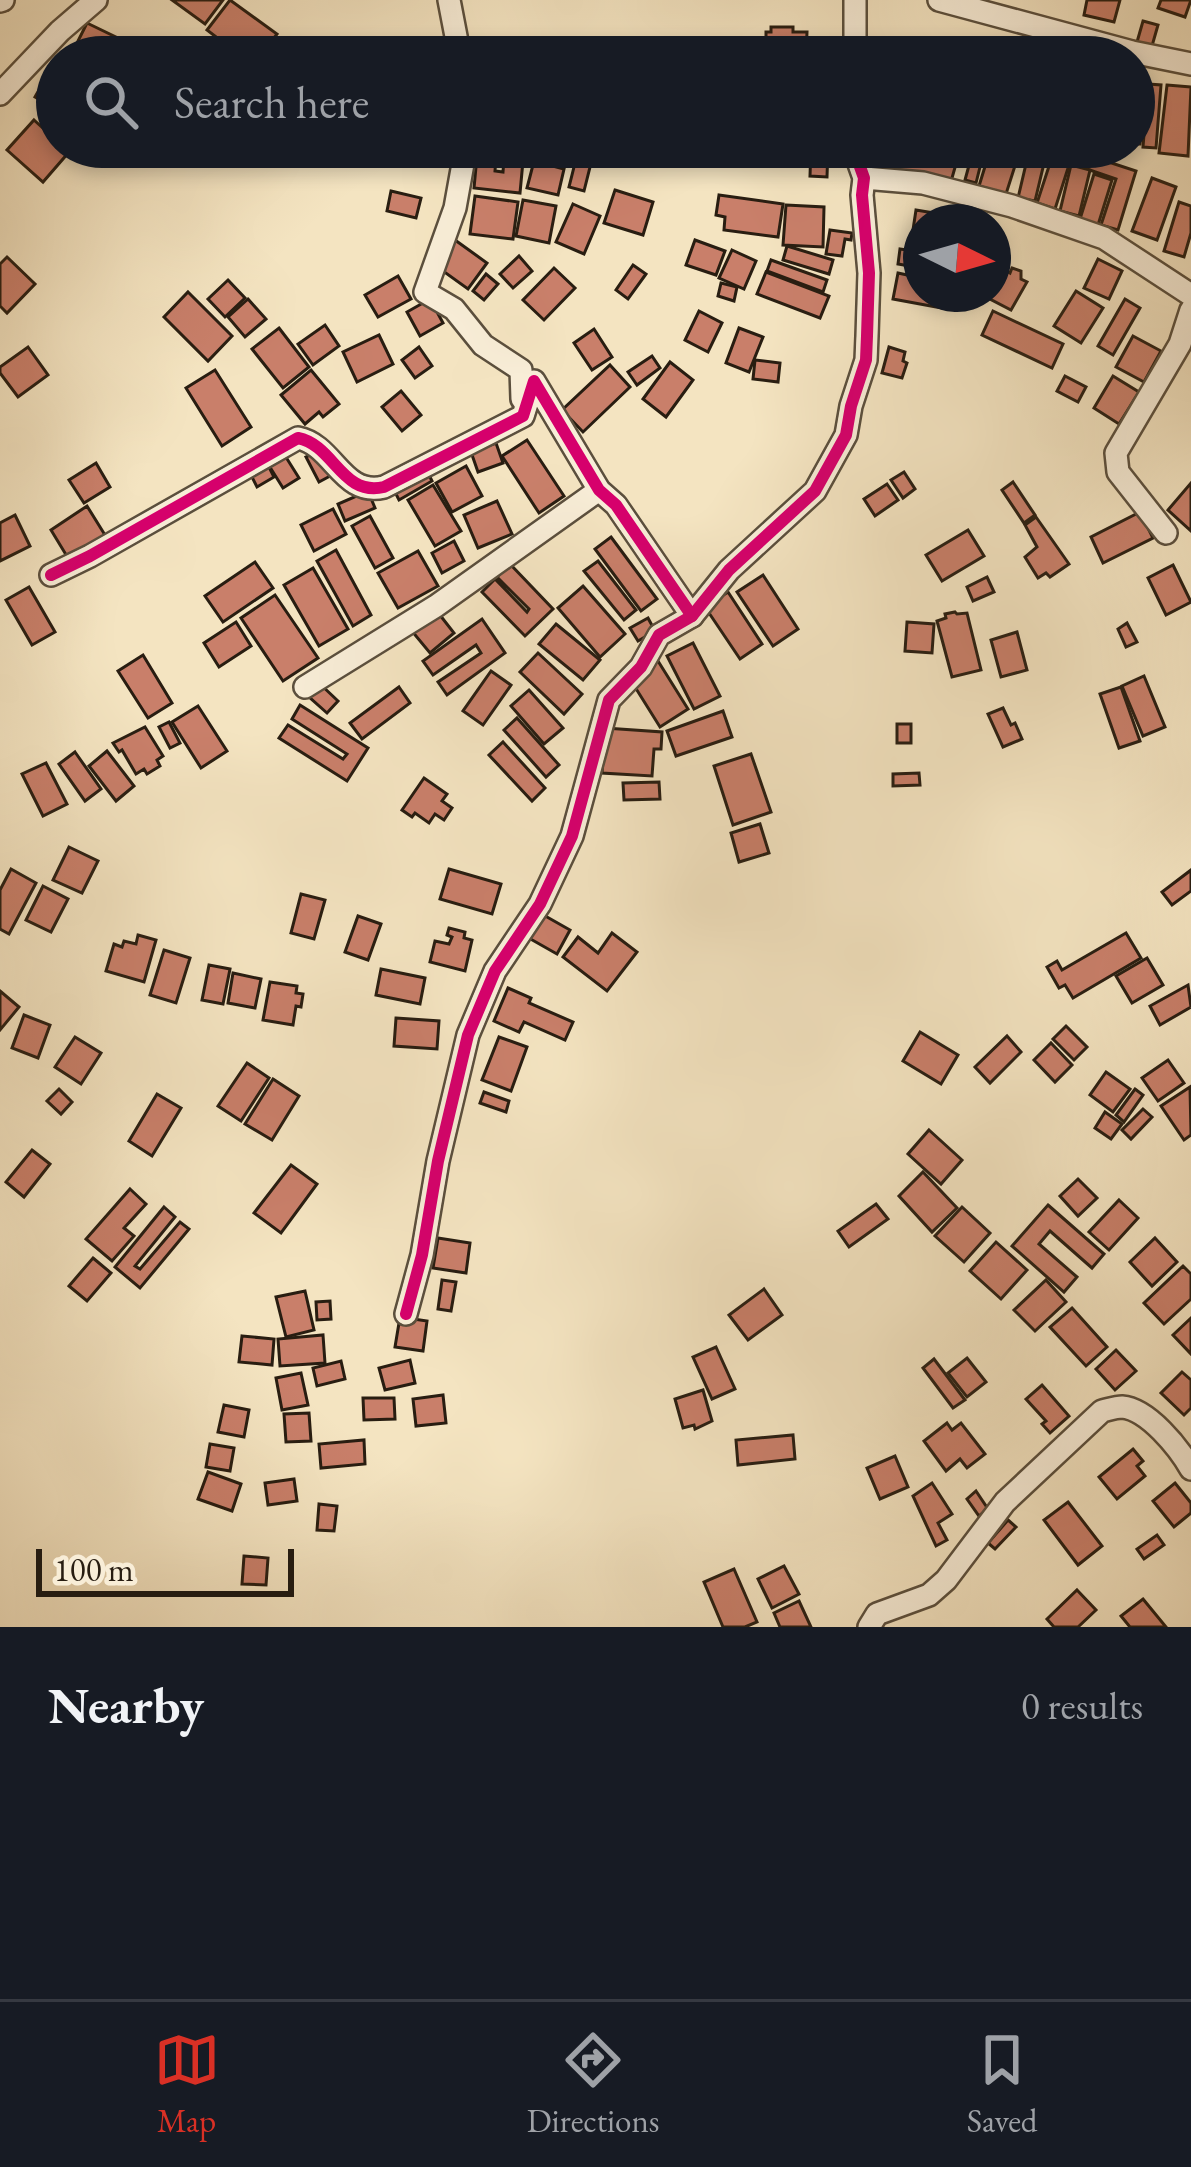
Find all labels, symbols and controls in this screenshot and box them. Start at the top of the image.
search box [36,36,1155,168]
icon: search [78,69,144,135]
text: Search here [174,73,369,131]
north arrow [903,204,1011,312]
scale bar [36,1543,294,1596]
text: 100 m [54,1548,134,1591]
text: Nearby [48,1672,204,1738]
text: 0 results [1021,1680,1143,1731]
tab: Map [154,2027,220,2142]
tab: Directions [527,2027,660,2142]
tab: Saved [967,2027,1037,2142]

